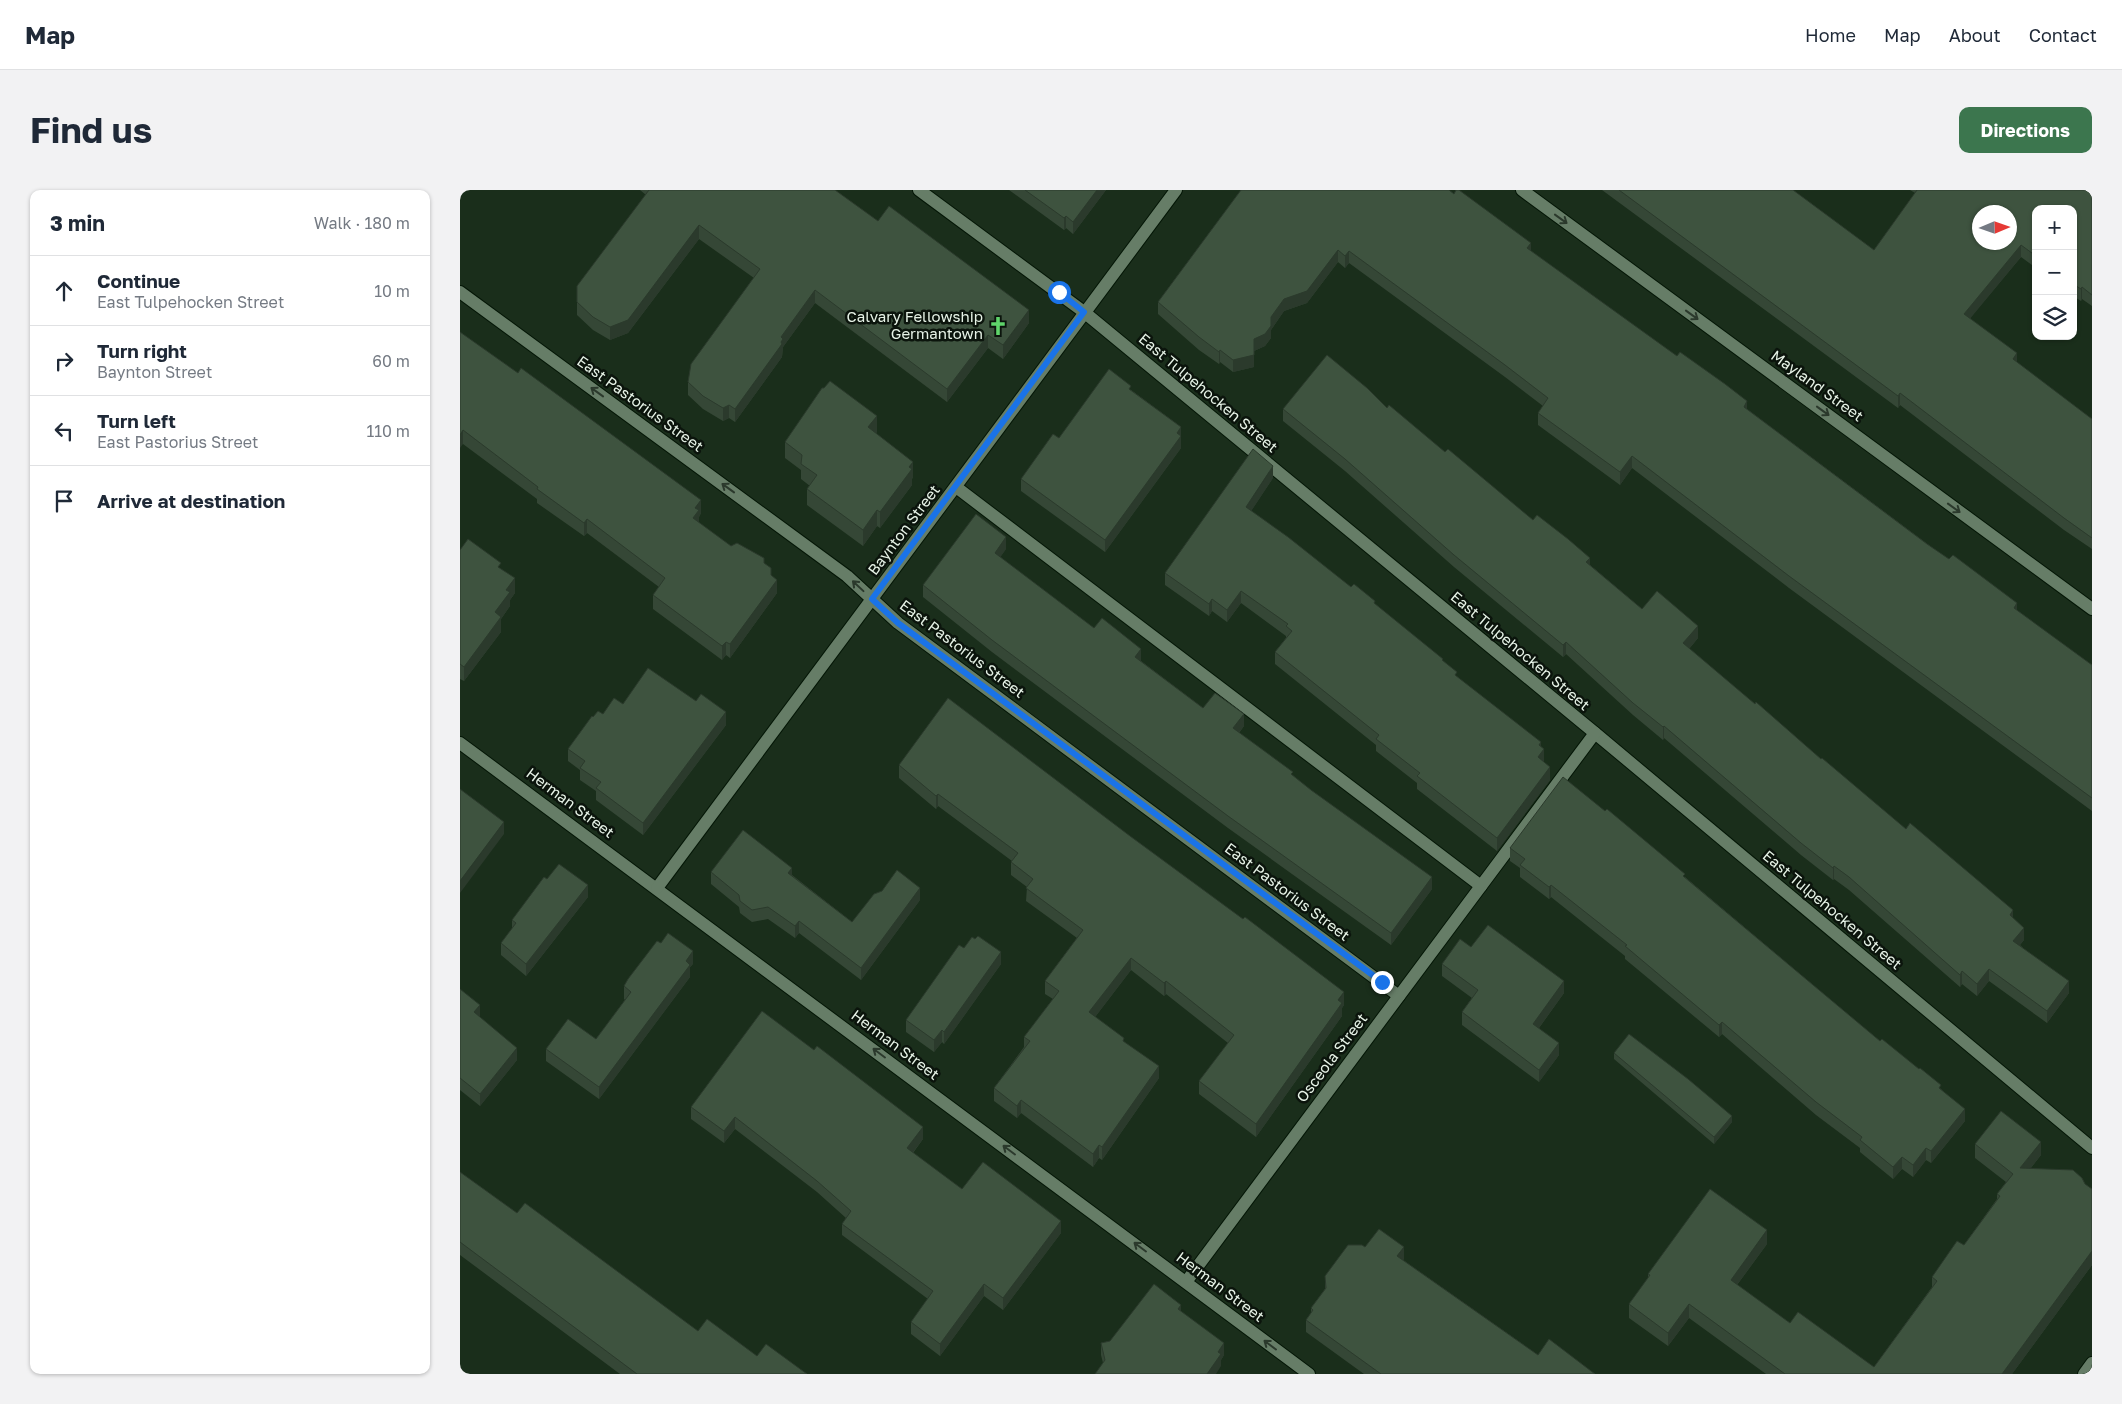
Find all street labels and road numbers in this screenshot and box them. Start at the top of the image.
street label: East Tulpehocken Street [1136,329,1282,456]
street label: Mayland Street [1768,346,1867,425]
street label: East Pastorius Street [574,351,707,455]
street label: Baynton Street [863,481,943,578]
street label: East Tulpehocken Street [1448,587,1594,714]
street label: East Pastorius Street [897,595,1028,701]
street label: Herman Street [523,763,618,841]
street label: East Pastorius Street [1222,838,1353,944]
street label: East Tulpehocken Street [1760,846,1906,973]
street label: Herman Street [848,1005,943,1083]
street label: Osceola Street [1292,1010,1370,1105]
street label: Herman Street [1173,1247,1268,1325]

